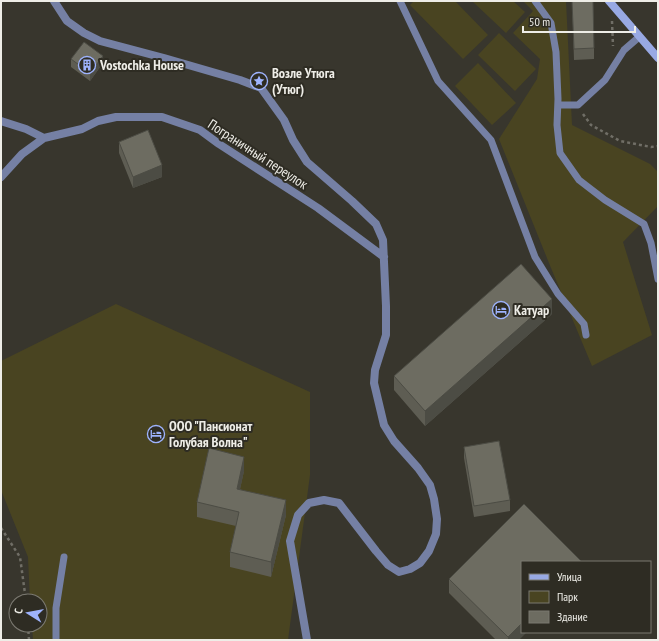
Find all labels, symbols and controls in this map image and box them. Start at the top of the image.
scale bar [523,8,635,34]
text: 50 m [529,14,550,29]
building icon: Vostochka House [77,55,97,75]
place label: Vostochka House [99,56,184,74]
place label: Возле Утюга (Утюг) [272,64,335,98]
place icon: Возле Утюга (Утюг) [249,71,269,91]
street label: Пограничный переулок [205,115,312,193]
hotel icon: Катуар [491,300,511,320]
place label: Катуар [514,301,549,319]
place label: ООО "Пансионат Голубая Волна" [169,417,253,451]
hotel icon: ООО "Пансионат Голубая Волна" [146,424,166,444]
legend [521,561,651,633]
text: Улица [557,569,582,584]
text: Парк [557,589,578,604]
north arrow [8,593,48,633]
text: С [11,607,26,615]
text: Здание [557,609,588,624]

